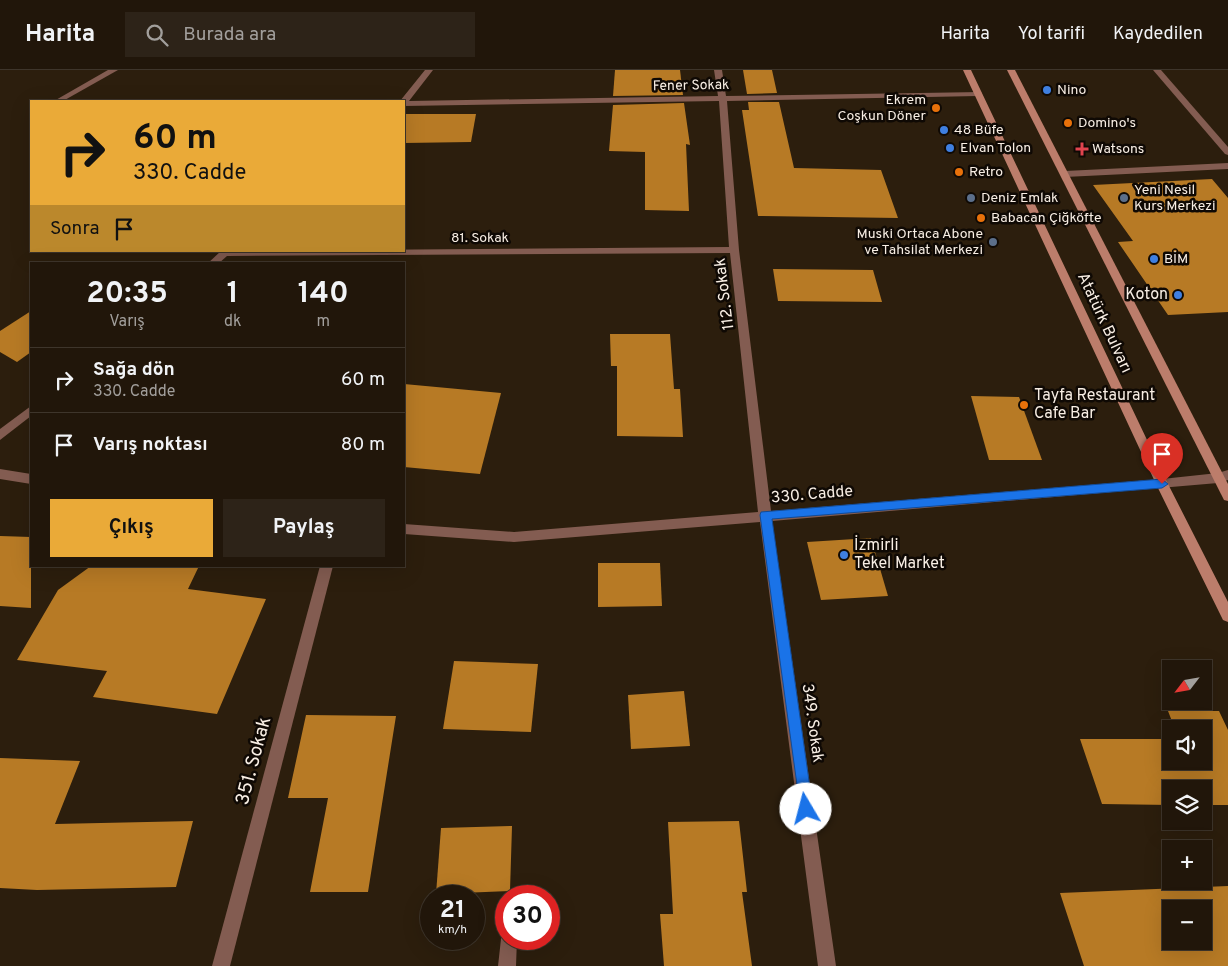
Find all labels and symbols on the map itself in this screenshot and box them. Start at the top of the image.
street label: Fener Sokak [652,77,730,95]
place label: Nino [1057,82,1087,99]
marker: Nino [1041,84,1053,96]
place label: Ekrem Coşkun Döner [837,92,927,125]
marker: Ekrem Coşkun Döner [930,102,942,114]
place label: Domino's [1078,115,1136,132]
marker: Domino's [1062,117,1074,129]
place label: 48 Büfe [954,122,1003,139]
marker: 48 Büfe [938,124,950,136]
place label: Elvan Tolon [960,140,1031,157]
place label: Watsons [1092,141,1144,158]
marker: Elvan Tolon [944,142,956,154]
marker: Watsons [1076,143,1088,155]
place label: Retro [969,164,1003,181]
marker: Retro [953,166,965,178]
place label: Yeni Nesil Kurs Merkezi [1134,182,1216,215]
place label: Deniz Emlak [981,190,1059,207]
marker: Deniz Emlak [965,192,977,204]
marker: Yeni Nesil Kurs Merkezi [1118,192,1130,204]
place label: Babacan Çiğköfte [991,210,1101,227]
marker: Babacan Çiğköfte [975,212,987,224]
place label: Muski Ortaca Abone ve Tahsilat Merkezi [856,226,983,259]
street label: 81. Sokak [451,230,509,247]
marker: Muski Ortaca Abone ve Tahsilat Merkezi [987,236,999,248]
place label: BİM [1164,250,1188,268]
marker: BİM [1148,253,1160,265]
street label: 112. Sokak [711,257,739,331]
street label: Atatürk Bulvarı [1072,270,1136,376]
place label: Koton [1125,285,1168,305]
marker: Koton [1172,289,1184,301]
place label: Tayfa Restaurant Cafe Bar [1034,386,1155,424]
marker: Tayfa Restaurant Cafe Bar [1018,399,1030,411]
pin [1141,433,1183,484]
street label: 330. Cadde [770,481,854,509]
place label: İzmirli Tekel Market [854,535,945,574]
marker: İzmirli Tekel Market [838,549,850,561]
north arrow [1162,660,1212,710]
street label: 349. Sokak [797,682,827,764]
street label: 351. Sokak [231,714,277,808]
position arrow [779,782,831,834]
speed limit sign: 30 [495,885,560,950]

